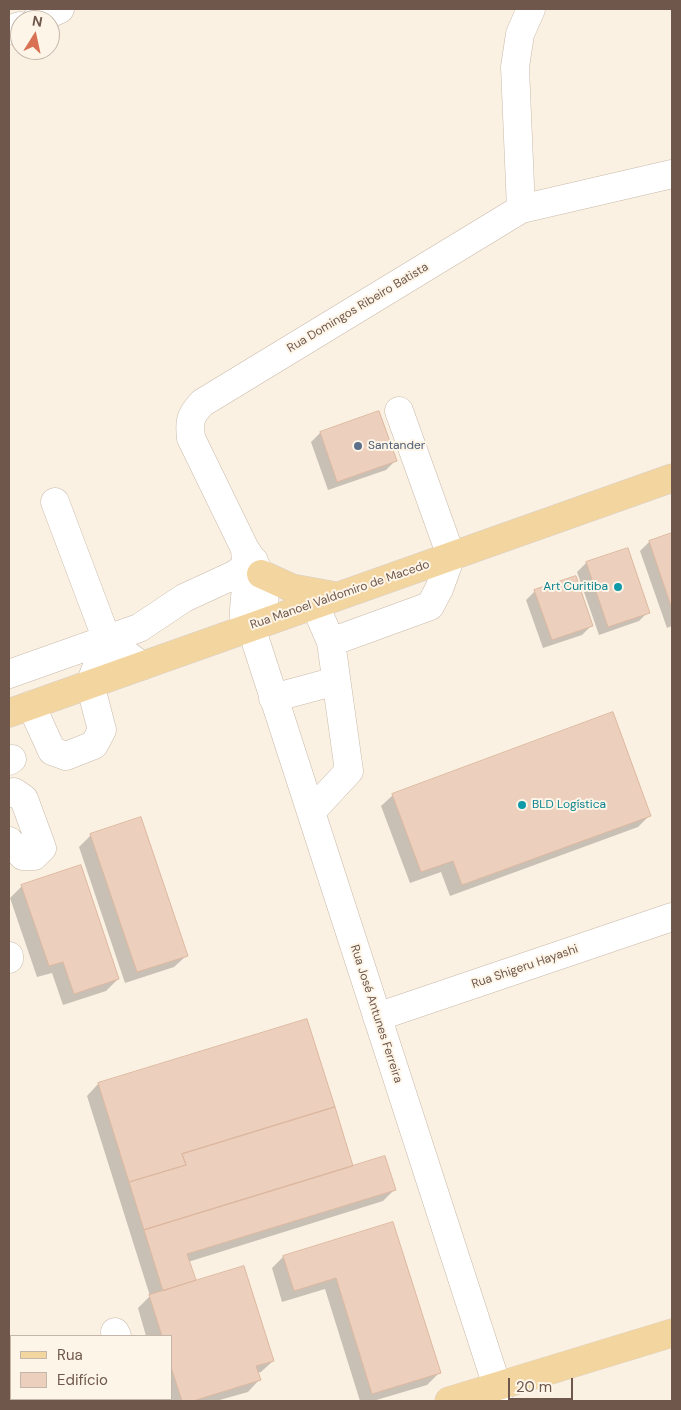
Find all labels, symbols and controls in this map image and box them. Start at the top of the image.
north arrow [10,10,60,60]
text: N [31,11,44,31]
street label: Rua Domingos Ribeiro Batista [285,260,431,356]
place label: Santander [368,439,425,453]
marker: Santander [352,440,364,452]
street label: Rua Manoel Valdomiro de Macedo [248,557,432,633]
place label: Art Curitiba [543,580,608,594]
marker: Art Curitiba [612,581,624,593]
place label: BLD Logística [532,798,606,812]
marker: BLD Logística [516,799,528,811]
street label: Rua Shigeru Hayashi [470,942,580,992]
street label: Rua José Antunes Ferreira [347,943,405,1085]
legend [10,1335,172,1400]
text: Rua [57,1345,83,1365]
scale bar [511,1368,576,1400]
text: Edifício [57,1370,108,1390]
text: 20 m [516,1377,552,1397]

